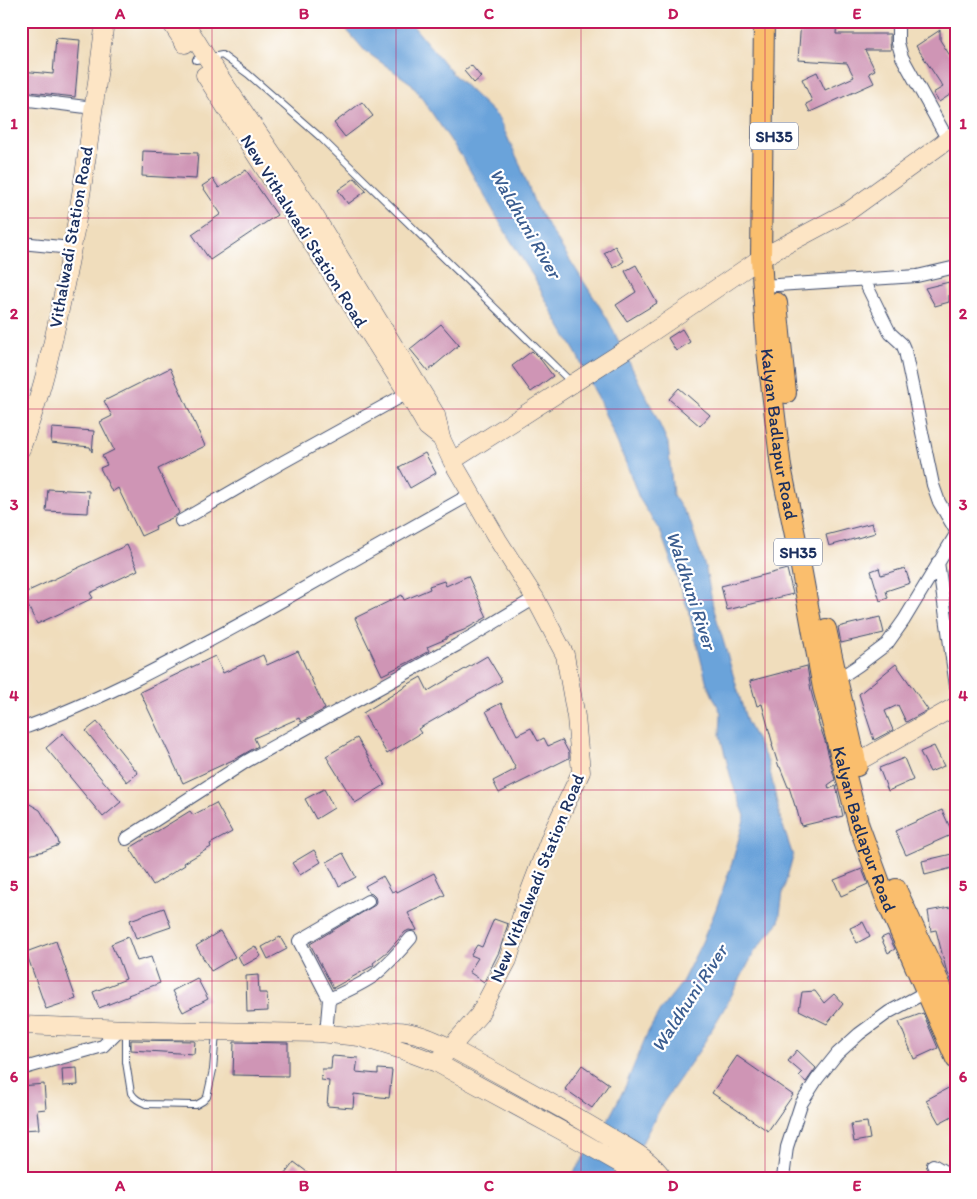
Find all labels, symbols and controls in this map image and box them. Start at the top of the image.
text: A [114,4,126,23]
text: B [299,4,310,23]
text: C [484,4,495,23]
text: D [668,4,679,23]
text: E [853,4,862,23]
text: 1 [10,114,18,133]
text: 1 [959,114,967,133]
road number: SH35 [750,122,798,150]
street label: New Vithalwadi Station Road [235,130,373,332]
street label: Vithalwadi Station Road [44,144,98,330]
water label: Waldhuni River [485,164,568,284]
text: 2 [10,304,19,323]
text: 2 [959,304,968,323]
street label: Kalyan Badlapur Road [756,347,803,522]
text: 3 [10,495,19,514]
text: 3 [959,495,968,514]
water label: Waldhuni River [662,528,722,655]
road number: SH35 [774,538,822,566]
text: 4 [9,686,19,705]
text: 4 [958,686,968,705]
street label: Kalyan Badlapur Road [828,744,901,916]
street label: New Vithalwadi Station Road [485,770,589,986]
text: 5 [10,876,19,895]
text: 5 [959,876,968,895]
water label: Waldhuni River [646,938,734,1056]
text: 6 [10,1067,19,1086]
text: 6 [959,1067,968,1086]
text: A [114,1176,126,1195]
text: B [299,1176,310,1195]
text: C [484,1176,495,1195]
text: D [668,1176,679,1195]
text: E [853,1176,862,1195]

